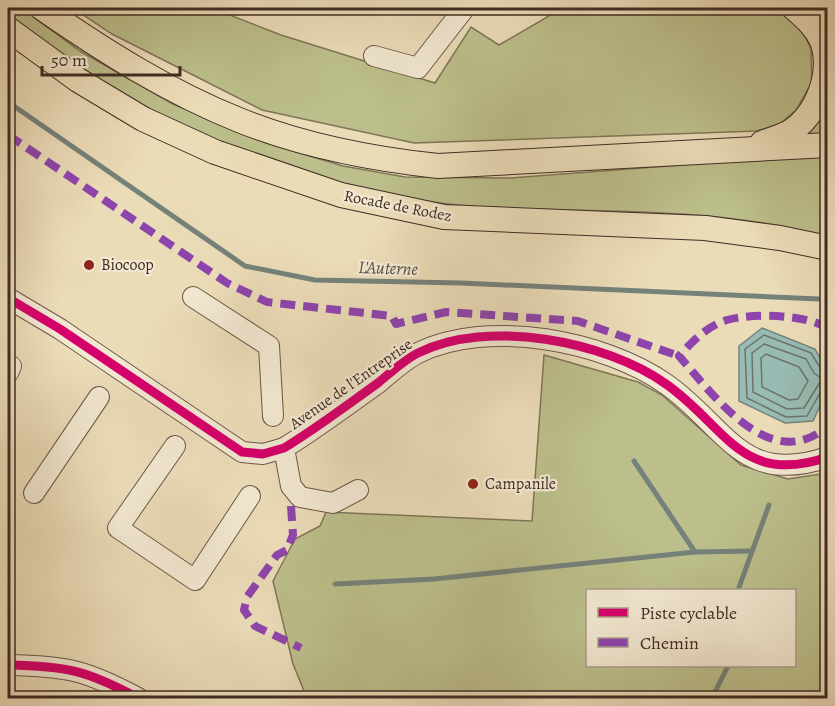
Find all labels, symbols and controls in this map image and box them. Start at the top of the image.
scale bar [42,39,180,77]
text: 50 m [51,48,87,72]
street label: Rocade de Rodez [342,185,454,227]
place label: Biocoop [101,254,154,276]
water label: L'Auterne [358,255,419,281]
marker: Biocoop [82,258,96,272]
street label: Avenue de l'Entreprise [284,333,417,435]
place label: Campanile [485,473,556,495]
marker: Campanile [466,477,480,491]
legend [586,589,796,667]
text: Piste cyclable [640,601,737,625]
text: Chemin [640,631,699,655]

